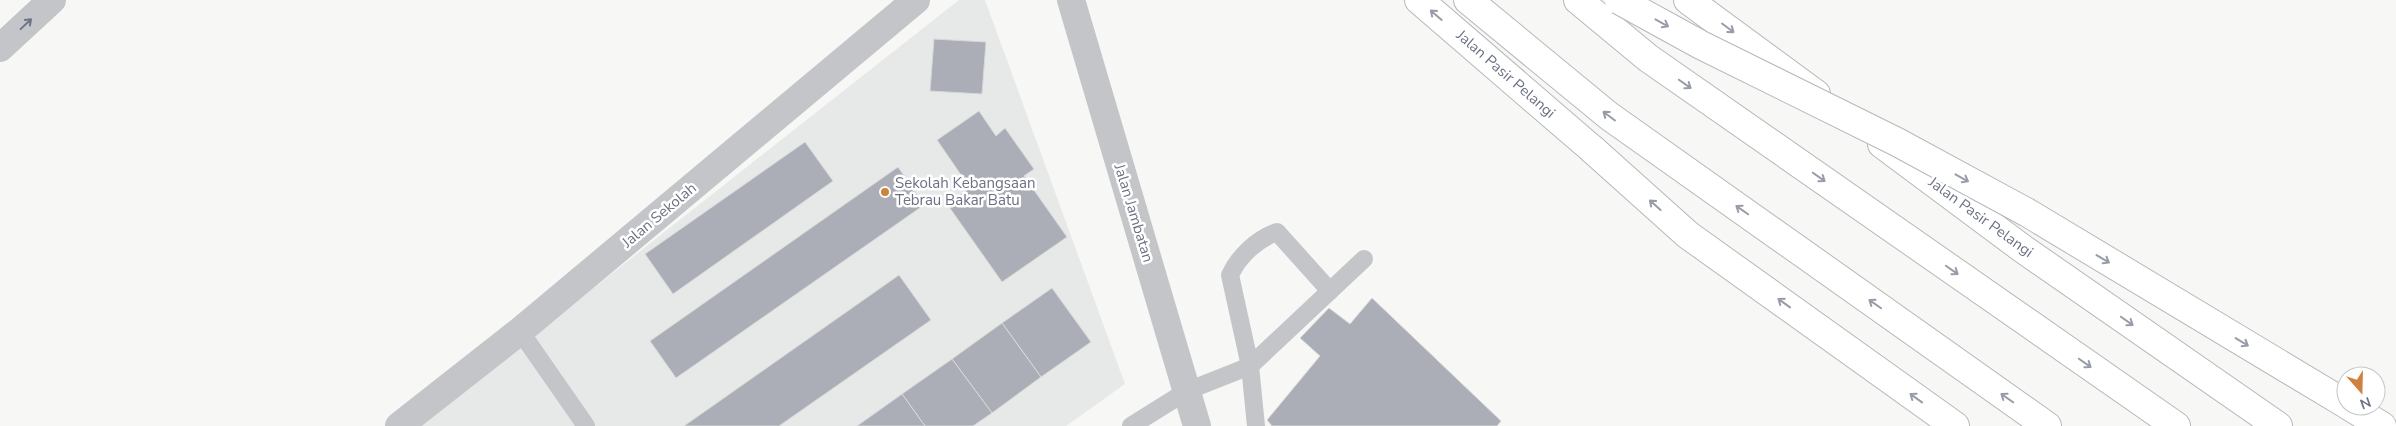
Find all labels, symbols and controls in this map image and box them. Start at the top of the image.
one-way arrow [1429,9,1442,20]
one-way arrow [20,18,33,30]
one-way arrow [1654,19,1669,28]
one-way arrow [1721,23,1734,34]
street label: Jalan Pasir Pelangi [1452,25,1560,123]
one-way arrow [1678,79,1692,89]
one-way arrow [1603,111,1616,122]
street label: Jalan Jambatan [1109,161,1158,265]
one-way arrow [1812,172,1826,182]
street label: Jalan Pasir Pelangi [1924,172,2037,262]
place label: Sekolah Kebangsaan Tebrau Bakar Batu [895,173,1035,210]
one-way arrow [1954,174,1969,183]
street label: Jalan Sekolah [617,178,700,253]
marker: Sekolah Kebangsaan Tebrau Bakar Batu [879,186,891,198]
one-way arrow [1648,199,1661,210]
one-way arrow [1735,205,1749,215]
one-way arrow [2095,254,2109,264]
one-way arrow [1945,265,1959,275]
one-way arrow [1777,298,1791,308]
one-way arrow [1868,299,1882,309]
one-way arrow [2120,316,2134,326]
one-way arrow [2235,338,2249,348]
one-way arrow [2078,358,2092,368]
north arrow [2336,366,2386,416]
text: N [2357,392,2373,413]
one-way arrow [1909,393,1923,403]
one-way arrow [2000,393,2014,403]

